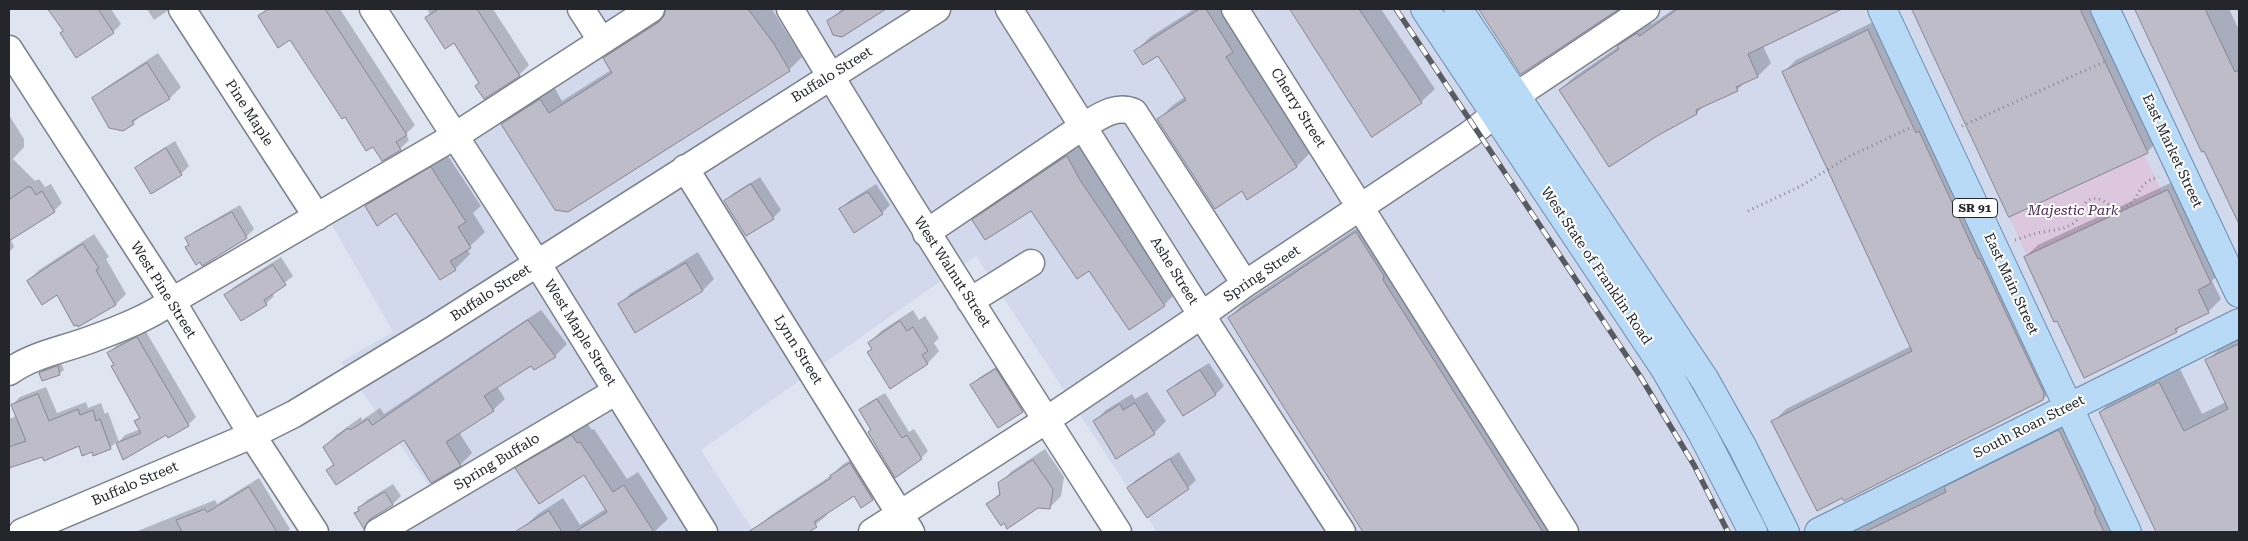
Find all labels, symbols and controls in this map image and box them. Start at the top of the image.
street label: Buffalo Street [788,43,876,107]
street label: Cherry Street [1267,65,1329,151]
street label: Pine Maple [221,77,277,149]
street label: East Market Street [2138,91,2206,211]
street label: West State of Franklin Road [1537,184,1655,348]
road number: SR 91 [1952,198,1998,218]
park label: Majestic Park [2028,203,2118,219]
street label: West Walnut Street [910,213,994,331]
street label: East Main Street [1980,231,2042,337]
street label: Ashe Street [1146,234,1202,308]
street label: West Pine Street [127,239,199,341]
street label: Spring Street [1221,242,1303,306]
street label: Buffalo Street [448,261,534,325]
street label: West Maple Street [540,277,620,389]
street label: Lynn Street [770,312,826,388]
street label: South Roan Street [1971,392,2087,462]
street label: Spring Buffalo [451,430,543,494]
street label: Buffalo Street [89,458,181,510]

